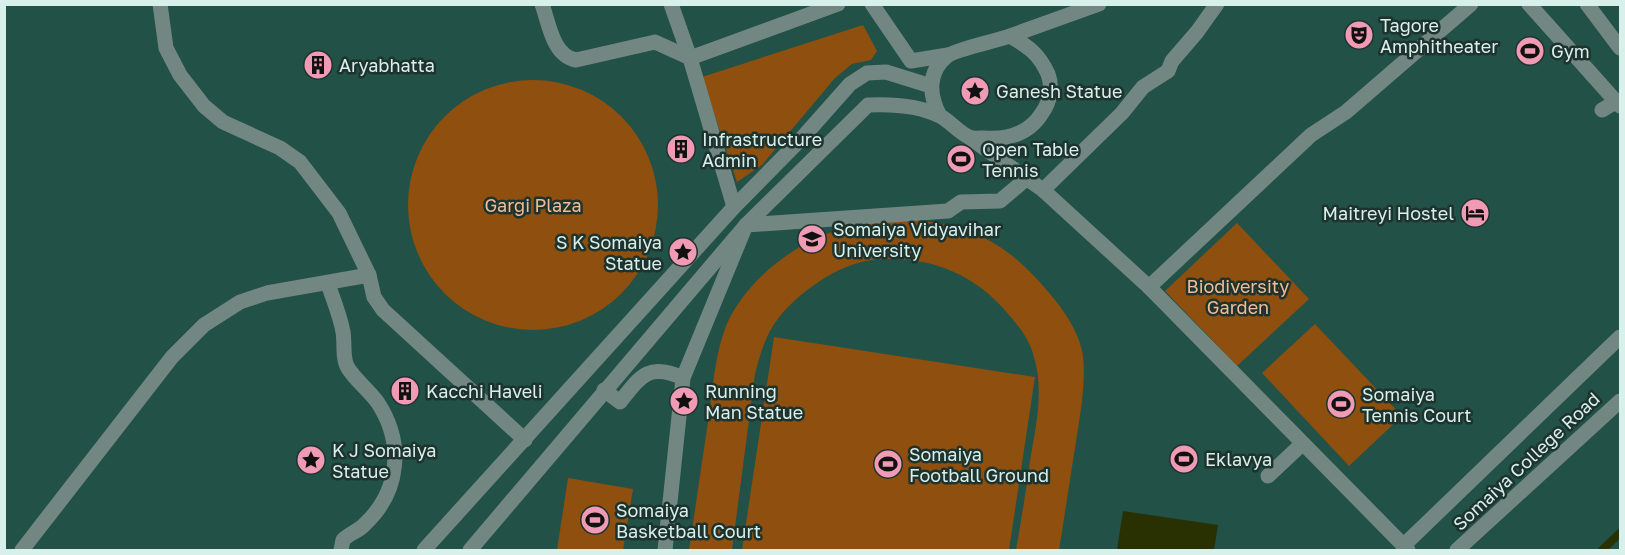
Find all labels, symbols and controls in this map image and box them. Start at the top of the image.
place label: Tagore Amphitheater [1380,14,1498,57]
theatre icon: Tagore Amphitheater [1343,19,1375,51]
sports icon: Gym [1514,35,1546,67]
place label: Gym [1551,40,1590,62]
building icon: Aryabhatta [302,49,334,81]
place label: Aryabhatta [339,54,435,76]
place icon: Ganesh Statue [959,75,991,107]
place label: Ganesh Statue [996,80,1122,102]
place label: Infrastructure Admin [702,128,822,171]
building icon: Infrastructure Admin [665,133,697,165]
place label: Open Table Tennis [982,138,1079,181]
sports icon: Open Table Tennis [945,143,977,175]
park label: Gargi Plaza [484,194,582,216]
hotel icon: Maitreyi Hostel [1459,197,1491,229]
place label: Maitreyi Hostel [1323,202,1454,224]
place label: Somaiya Vidyavihar University [833,218,1001,261]
school or university icon: Somaiya Vidyavihar University [796,223,828,255]
place label: S K Somaiya Statue [556,231,662,274]
place icon: S K Somaiya Statue [667,236,699,268]
park label: Biodiversity Garden [1187,275,1289,318]
building icon: Kacchi Haveli [389,375,421,407]
place label: Kacchi Haveli [426,380,543,402]
place label: Running Man Statue [705,380,803,423]
place label: Somaiya Tennis Court [1362,383,1472,426]
place icon: Running Man Statue [668,385,700,417]
street label: Somaiya College Road [1448,387,1604,535]
sports icon: Somaiya Tennis Court [1325,388,1357,420]
place label: K J Somaiya Statue [332,439,436,482]
place label: Somaiya Football Ground [909,443,1049,486]
sports icon: Eklavya [1168,443,1200,475]
place icon: K J Somaiya Statue [295,444,327,476]
sports icon: Somaiya Football Ground [872,448,904,480]
place label: Eklavya [1205,448,1272,470]
place label: Somaiya Basketball Court [616,499,761,542]
sports icon: Somaiya Basketball Court [579,504,611,536]

